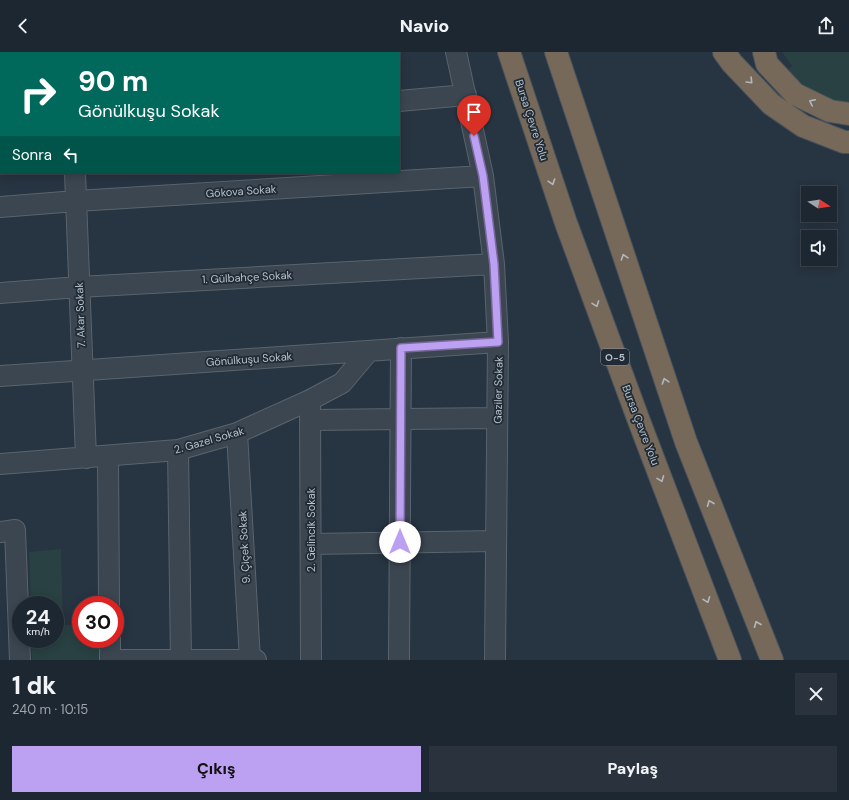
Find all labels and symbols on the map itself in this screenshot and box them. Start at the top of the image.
one-way arrow [745,76,752,84]
street label: Bursa Çevre Yolu [512,77,552,163]
pin [457,95,491,136]
one-way arrow [809,99,817,107]
one-way arrow [547,178,556,185]
street label: Gökova Sokak [205,182,277,200]
north arrow [801,186,837,222]
one-way arrow [621,254,629,261]
street label: 1. Gülbahçe Sokak [202,268,293,286]
street label: 7. Akar Sokak [72,281,88,348]
one-way arrow [591,301,599,308]
street label: Gönülkuşu Sokak [205,349,293,369]
road number: O-5 [601,349,629,365]
street label: Gaziler Sokak [490,356,506,424]
one-way arrow [662,377,670,384]
street label: Bursa Çevre Yolu [619,383,663,467]
street label: 2. Gazel Sokak [172,423,246,457]
one-way arrow [656,475,664,482]
street label: 2. Gelincik Sokak [304,487,318,572]
one-way arrow [706,499,714,506]
street label: 9. Çiçek Sokak [235,510,253,584]
position arrow [379,521,421,563]
speed limit sign: 30 [72,596,124,648]
one-way arrow [703,597,711,604]
one-way arrow [754,620,762,627]

